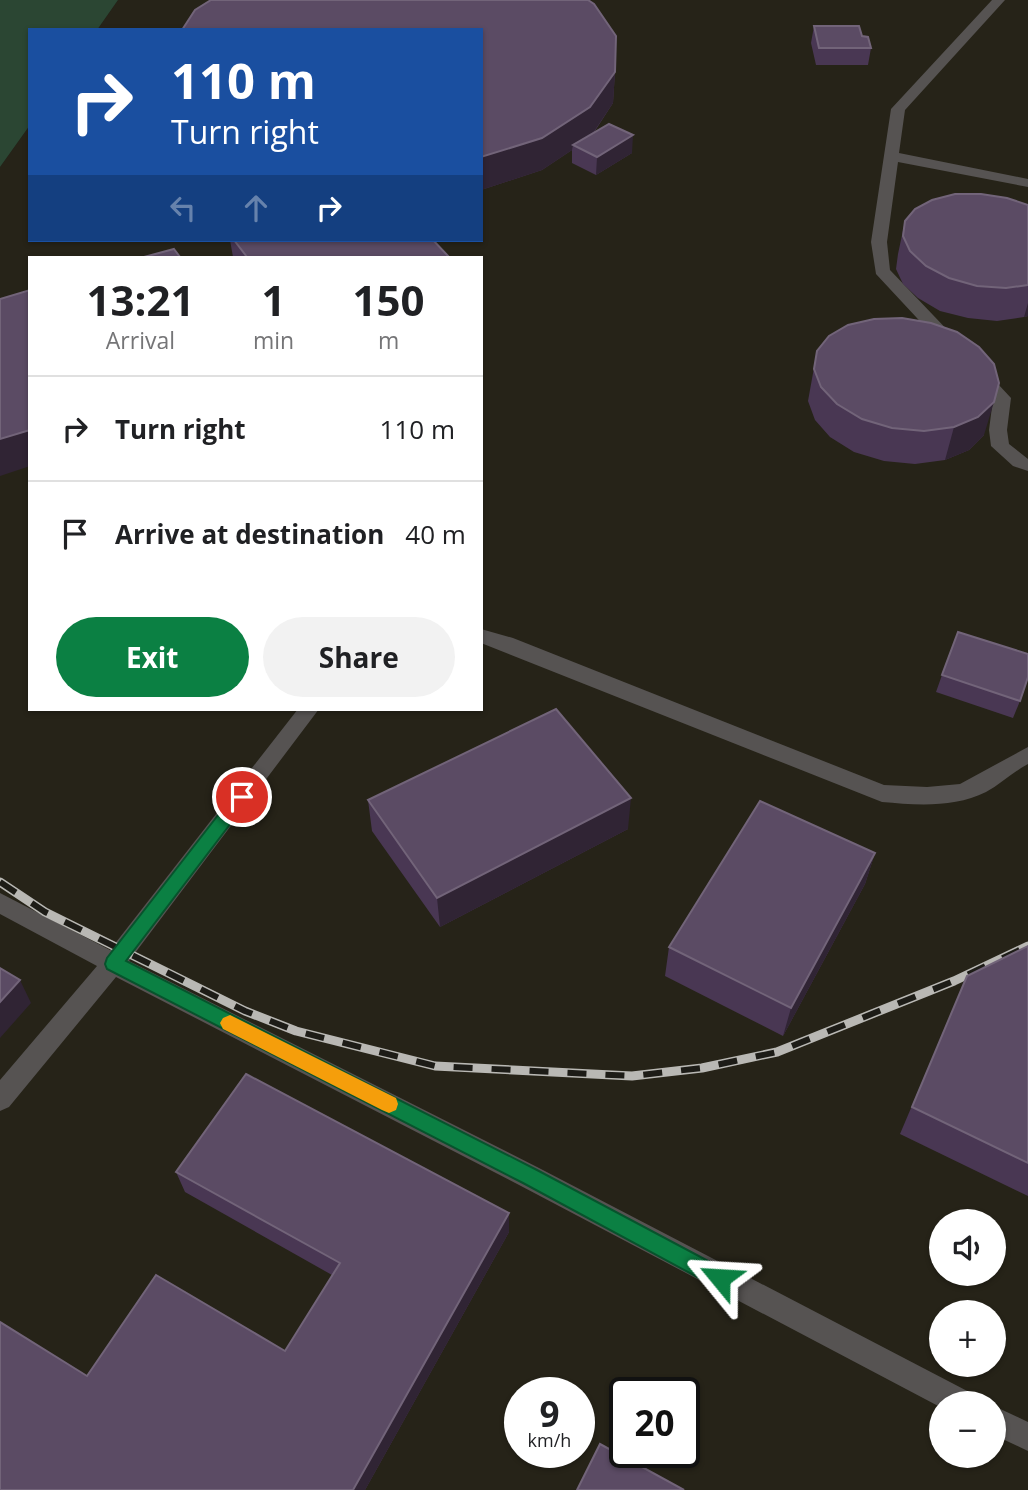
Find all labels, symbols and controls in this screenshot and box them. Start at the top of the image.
text: 110 m [171,47,316,113]
icon: right [56,56,147,147]
text: Turn right [171,110,319,153]
icon: left [164,189,202,227]
icon: ahead [237,189,275,227]
icon: right [310,189,348,227]
text: 13:21 [86,271,194,328]
text: 1 [261,271,286,328]
text: 150 [353,271,425,328]
text: Arrival [106,324,175,356]
text: min [253,324,294,356]
text: m [378,324,399,356]
icon: right [56,410,94,448]
text: Turn right [115,411,246,447]
text: 110 m [380,411,455,447]
icon: arrive [56,515,94,553]
text: Arrive at destination [115,516,384,552]
text: 40 m [405,516,466,552]
button: Exit [56,617,249,697]
button: Share [263,617,455,697]
pin [212,767,272,827]
icon: arrive [223,778,261,816]
map controls [929,1209,1006,1468]
button: sound [929,1209,1006,1286]
position arrow [683,1241,757,1315]
button: + [929,1300,1006,1377]
speed limit sign: 20 [609,1377,700,1468]
text: 9 [539,1390,560,1437]
button: − [929,1391,1006,1468]
text: km/h [528,1428,571,1452]

